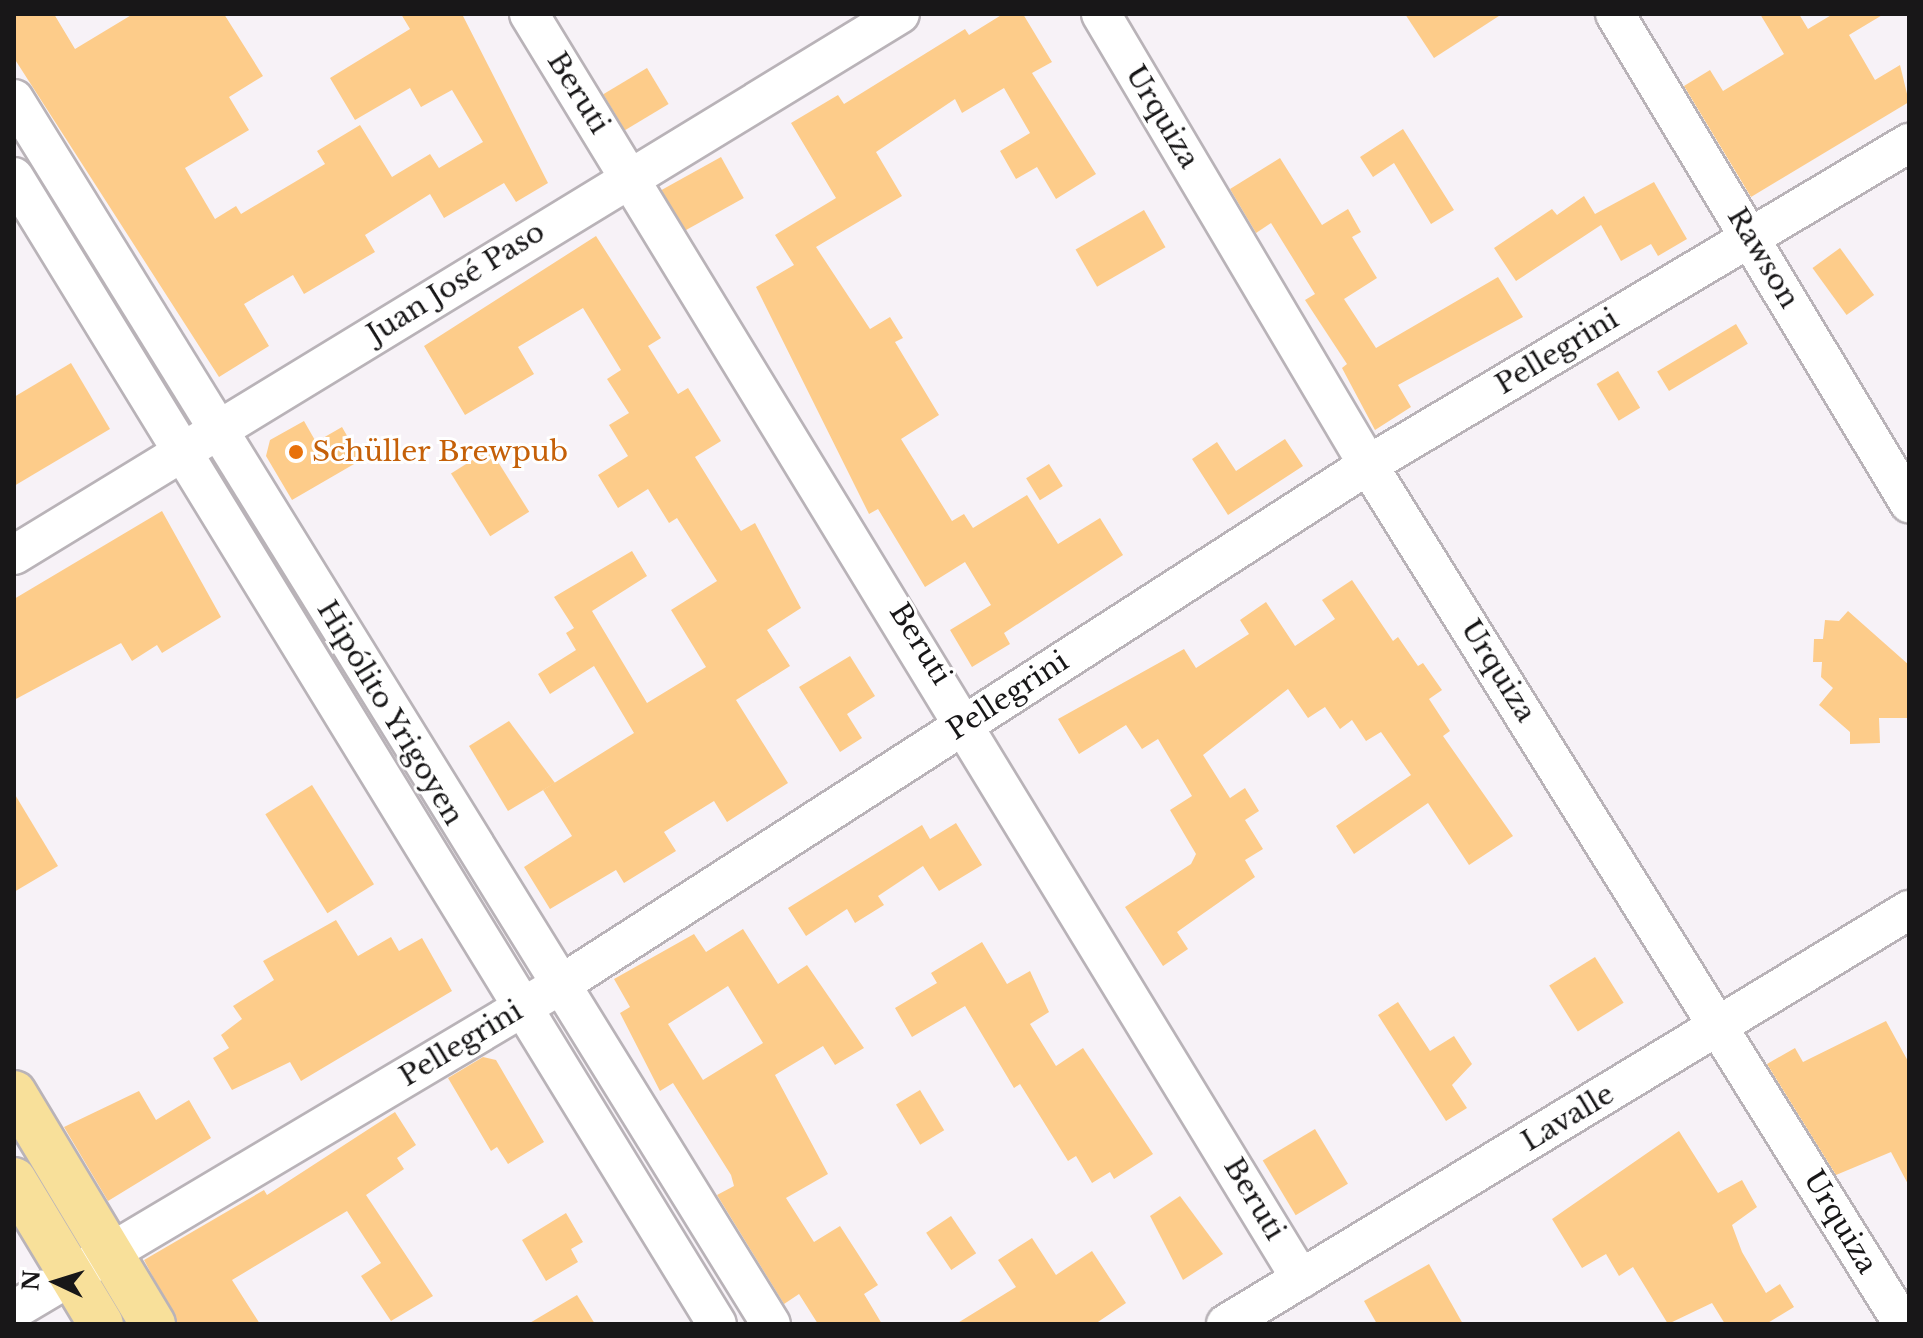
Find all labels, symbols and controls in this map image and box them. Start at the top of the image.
street label: Beruti [540,46,616,140]
street label: Urquiza [1118,59,1206,175]
street label: Rawson [1720,202,1806,314]
street label: Juan José Paso [361,215,551,351]
street label: Pellegrini [1490,302,1624,402]
place label: Schüller Brewpub [312,435,569,469]
marker: Schüller Brewpub [287,443,305,461]
street label: Hipólito Yrigoyen [309,594,471,832]
street label: Beruti [882,597,958,691]
street label: Urquiza [1454,614,1542,728]
street label: Pellegrini [941,645,1075,747]
street label: Pellegrini [394,994,528,1094]
street label: Lavalle [1516,1077,1620,1159]
street label: Beruti [1216,1152,1292,1246]
street label: Urquiza [1796,1164,1884,1280]
north arrow [16,1242,96,1322]
text: N [17,1269,46,1292]

